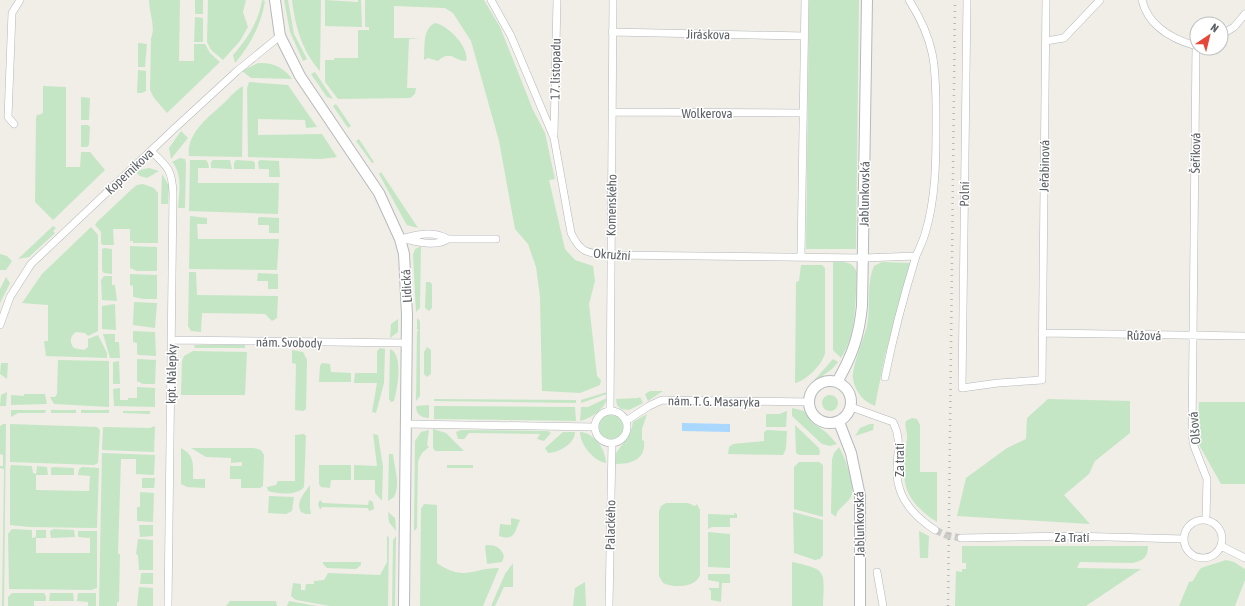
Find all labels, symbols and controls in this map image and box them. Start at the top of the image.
north arrow [1189,16,1229,56]
text: N [1209,21,1221,35]
street label: Jiráskova [686,27,730,42]
street label: 17. listopadu [547,38,564,100]
street label: Wolkerova [681,106,733,121]
street label: Šeříková [1188,132,1203,174]
street label: Jeřabinová [1037,140,1052,192]
street label: Kopernikova [102,145,156,197]
street label: Jablunkovská [856,161,873,227]
street label: Komenského [603,174,620,236]
street label: Polní [957,181,972,207]
street label: Okružní [593,246,631,263]
street label: Lidická [398,269,415,303]
street label: Růžová [1127,328,1161,343]
street label: nám. Svobody [256,334,323,351]
street label: kpt. Nálepky [163,343,180,404]
street label: nám. T. G. Masaryka [668,393,760,410]
street label: Olšová [1186,411,1203,445]
street label: Za tratí [892,443,907,477]
street label: Jablunkovská [851,491,868,557]
street label: Palackého [603,500,618,550]
street label: Za Tratí [1055,530,1089,545]

